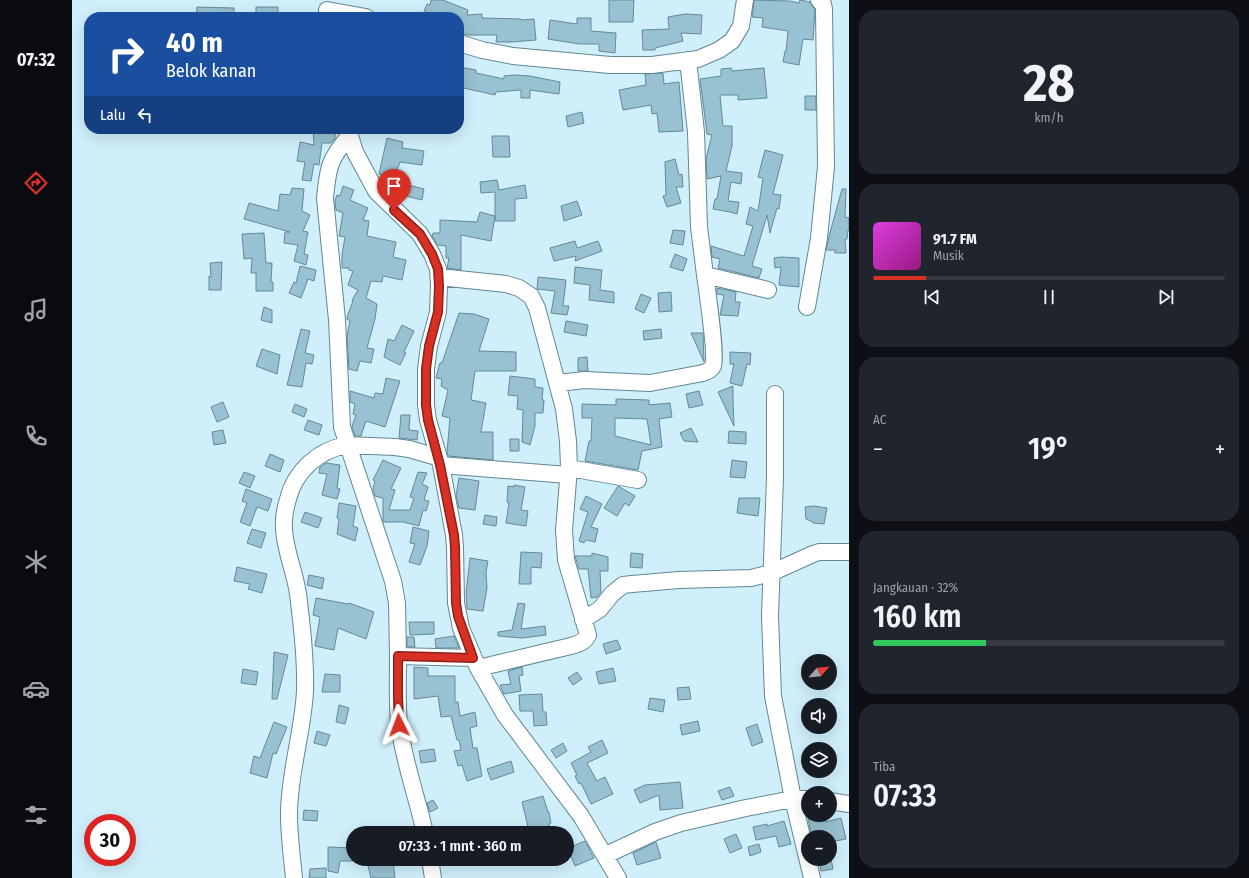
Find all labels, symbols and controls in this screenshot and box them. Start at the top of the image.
text: 40 m [166,26,223,59]
icon: right [100,28,152,80]
text: 07:32 [17,49,55,71]
text: 28 [1023,52,1075,115]
text: Belok kanan [166,60,256,82]
icon: left [134,104,156,126]
text: Lalu [100,106,126,124]
text: km/h [1035,110,1064,125]
icon: directions [22,169,50,197]
pin [377,169,411,210]
icon: arrive [383,175,405,197]
text: 91.7 FM [933,230,977,248]
text: Musik [933,248,964,263]
icon: previous [921,286,943,308]
icon: pause [1038,286,1060,308]
icon: next [1155,286,1177,308]
icon: music [22,296,50,324]
text: AC [873,412,886,427]
icon: phone [22,422,50,450]
text: 19° [1028,431,1070,467]
text: − [873,436,883,463]
text: + [1215,436,1225,463]
icon: climate [22,548,50,576]
text: Jangkauan · 32% [873,580,958,595]
text: 160 km [873,599,961,635]
north arrow [801,654,837,690]
map controls [801,654,837,866]
icon: car [22,675,50,703]
button: sound [801,698,837,734]
position arrow [378,704,420,746]
button: layers [801,742,837,778]
text: Tiba [873,759,895,774]
text: 07:33 [873,778,937,814]
button: + [801,786,837,822]
icon: filters [22,801,50,829]
speed limit sign: 30 [84,814,136,866]
button: − [801,830,837,866]
text: 07:33 · 1 mnt · 360 m [398,837,522,855]

